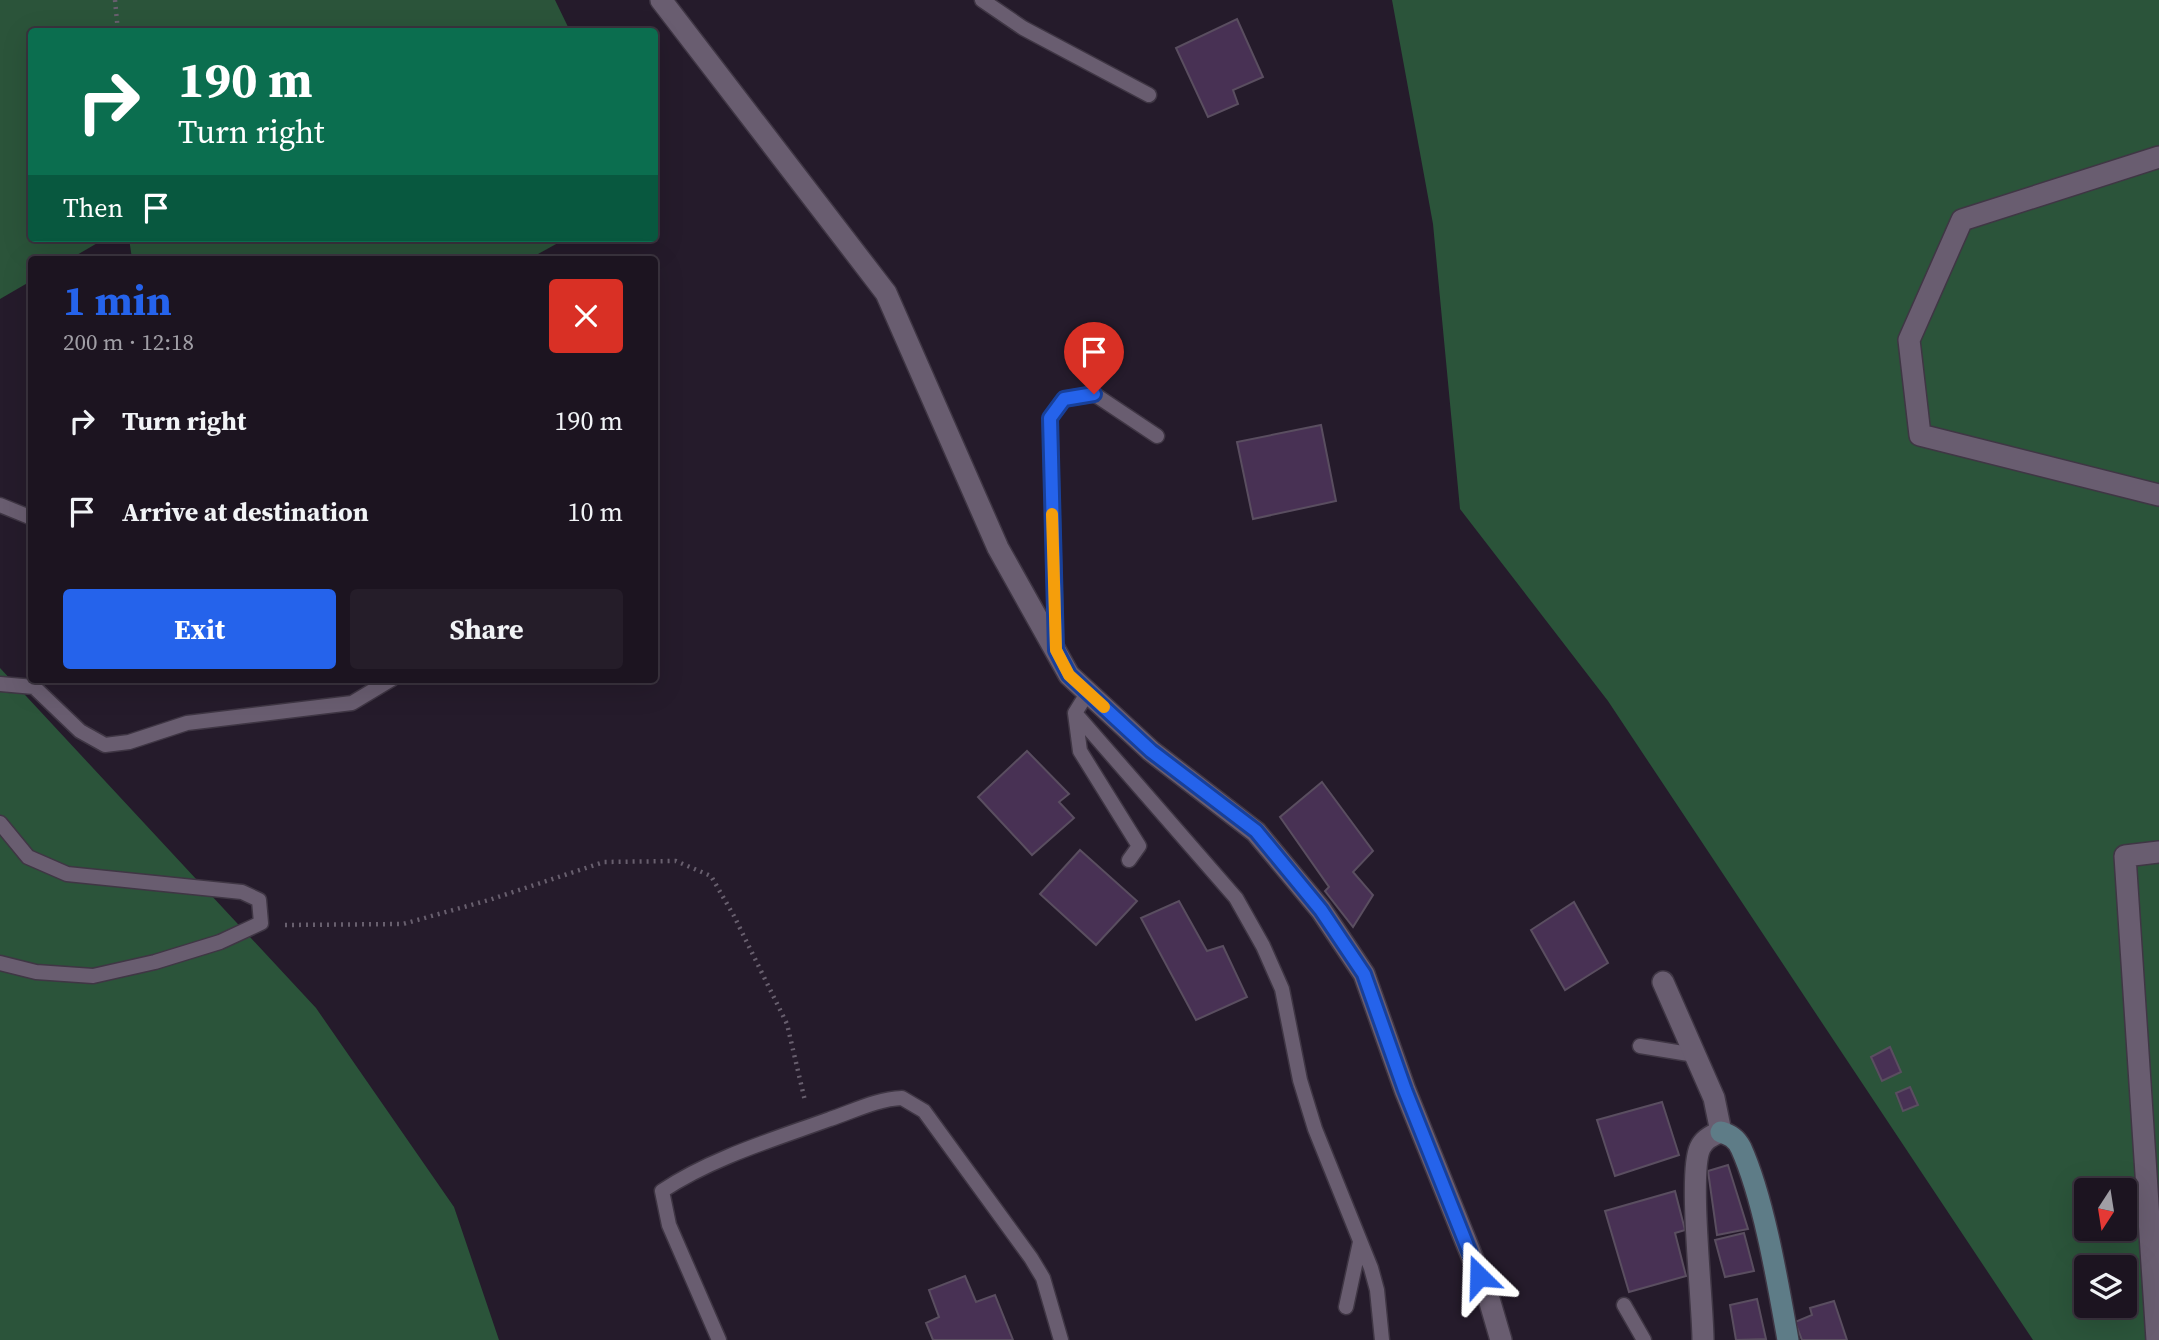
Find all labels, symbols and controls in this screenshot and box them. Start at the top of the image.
text: 190 m [178,46,313,113]
icon: right [63,56,154,147]
text: Turn right [178,110,324,154]
icon: arrive [137,189,175,227]
text: Then [63,190,123,226]
text: 1 min [63,271,172,329]
button: close [549,279,623,353]
pin [1064,322,1124,394]
text: 200 m · 12:18 [63,326,194,358]
icon: arrive [1075,333,1113,371]
icon: right [63,402,101,440]
text: Turn right [122,403,246,439]
text: 190 m [555,403,623,439]
icon: arrive [63,493,101,531]
text: Arrive at destination [122,494,369,530]
text: 10 m [568,494,623,530]
button: Exit [63,589,336,669]
button: Share [350,589,623,669]
north arrow [2074,1178,2137,1241]
map controls [2074,1178,2137,1318]
position arrow [1442,1239,1516,1313]
button: layers [2074,1255,2137,1318]

